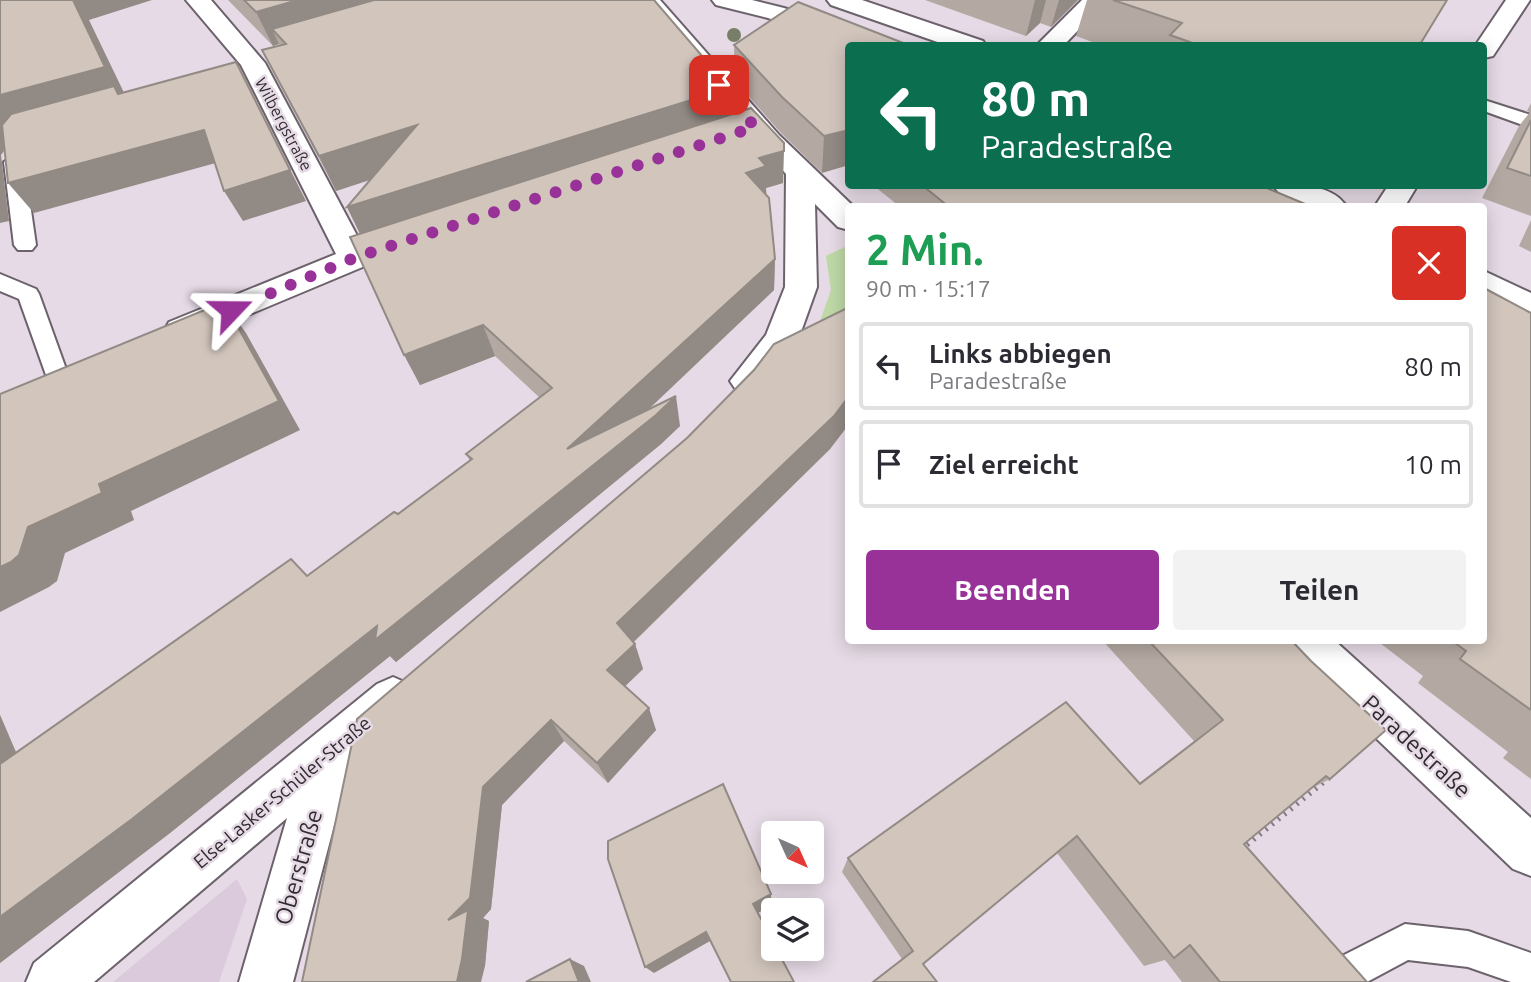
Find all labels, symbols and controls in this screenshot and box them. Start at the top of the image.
pin [689,55,749,115]
icon: arrive [700,66,738,104]
icon: left [866,70,957,161]
text: 80 m [981,70,1090,125]
street label: Wilbergstraße [252,74,316,174]
text: Paradestraße [981,128,1173,164]
text: 2 Min. [866,226,984,273]
button: close [1392,226,1466,300]
position arrow [194,273,268,347]
text: 90 m · 15:17 [866,276,991,301]
text: Links abbiegen [929,339,1112,368]
icon: left [870,347,908,385]
text: 80 m [1404,352,1462,381]
text: Paradestraße [929,368,1067,393]
icon: arrive [870,445,908,483]
text: Ziel erreicht [929,450,1079,479]
text: 10 m [1404,450,1462,479]
button: Beenden [866,550,1159,630]
button: Teilen [1173,550,1466,630]
street label: Paradestraße [1358,690,1476,802]
street label: Else-Lasker-Schüler-Straße [189,711,375,873]
street label: Oberstraße [270,806,326,928]
north arrow [761,821,824,884]
map controls [761,821,824,961]
button: layers [761,898,824,961]

